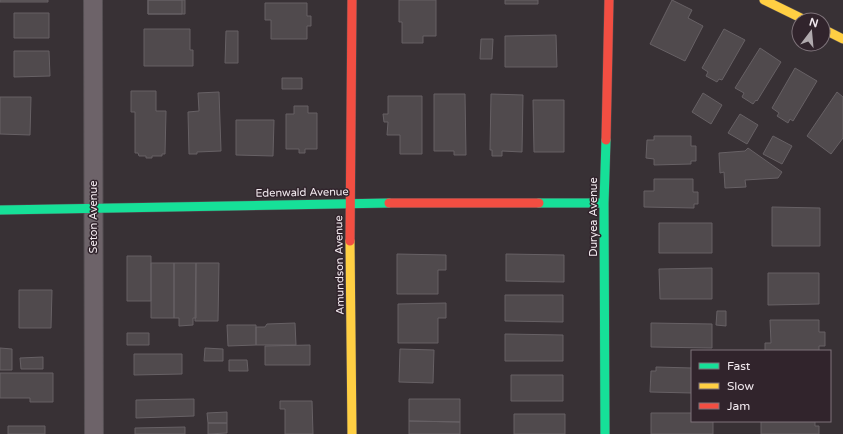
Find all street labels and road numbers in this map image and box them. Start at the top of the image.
street label: Duryea Avenue [587,177,600,257]
street label: Seton Avenue [87,181,100,253]
street label: Edenwald Avenue [255,185,349,200]
street label: Amundson Avenue [332,215,347,315]

